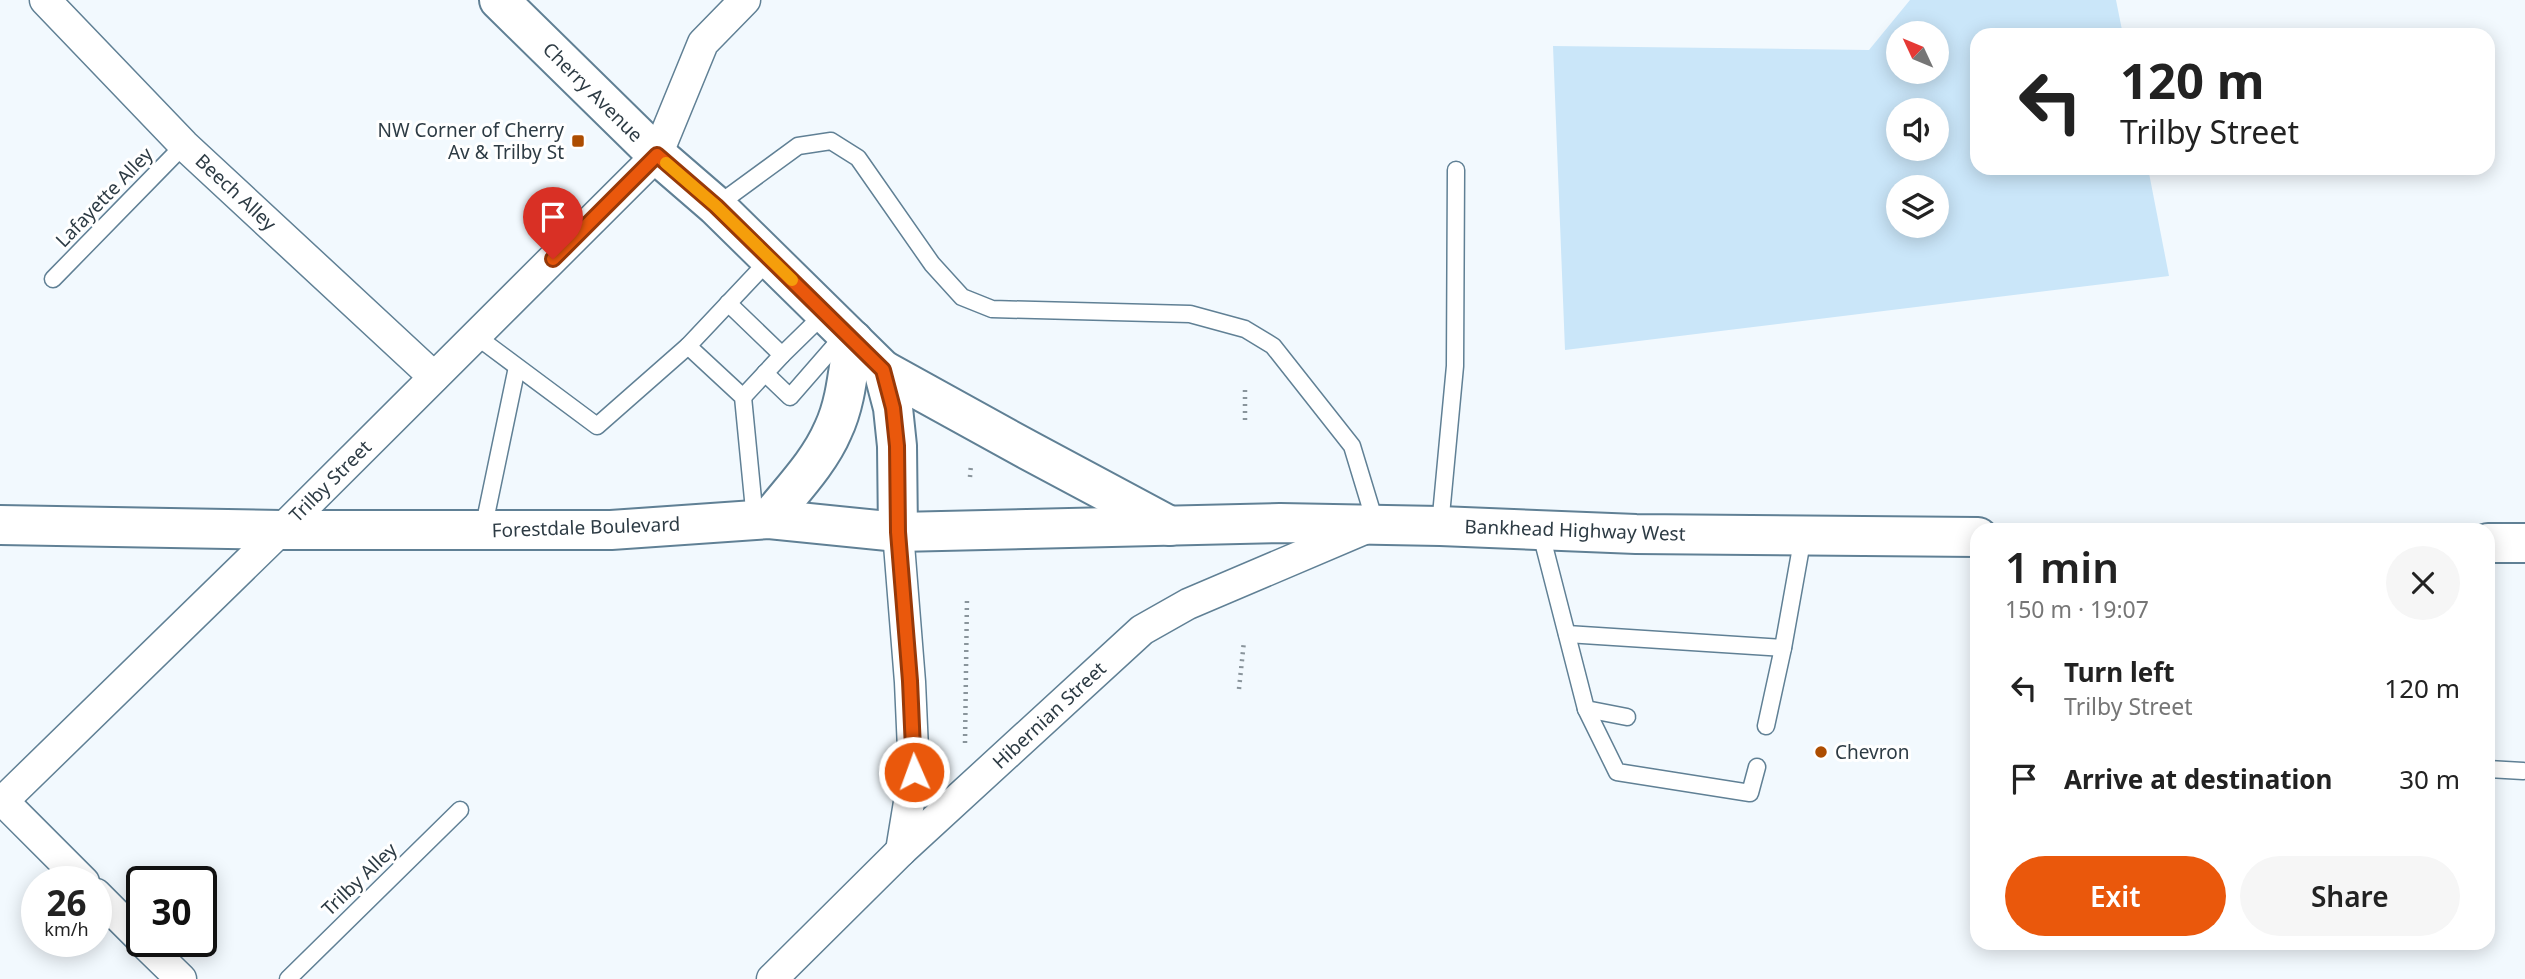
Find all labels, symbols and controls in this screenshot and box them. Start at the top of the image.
north arrow [1886,21,1950,84]
map controls [1886,21,1949,238]
street label: Cherry Avenue [537,36,649,148]
text: 120 m [2120,47,2265,113]
icon: left [2005,56,2096,147]
button: sound [1886,98,1949,161]
text: Trilby Street [2120,110,2299,153]
place label: NW Corner of Cherry Av & Trilby St [378,117,564,165]
marker: NW Corner of Cherry Av & Trilby St [570,133,586,149]
street label: Lafayette Alley [50,141,159,253]
street label: Beech Alley [190,148,282,236]
button: layers [1886,175,1949,238]
pin [523,187,583,259]
icon: arrive [534,198,572,236]
street label: Trilby Street [283,434,377,528]
street label: Forestdale Boulevard [491,511,681,543]
street label: Bankhead Highway West [1464,513,1686,547]
text: 1 min [2005,538,2119,595]
button: close [2386,546,2460,620]
text: 150 m · 19:07 [2005,593,2149,625]
text: Turn left [2064,654,2175,690]
street label: Hibernian Street [987,656,1111,774]
icon: left [2005,669,2043,707]
text: 120 m [2384,670,2460,706]
text: Trilby Street [2064,690,2193,722]
position arrow [877,735,951,809]
place label: Chevron [1835,739,1909,765]
marker: Chevron [1813,744,1829,760]
icon: arrive [2005,760,2043,798]
text: Arrive at destination [2064,761,2333,797]
text: 30 m [2399,761,2460,797]
street label: Trilby Alley [316,836,402,921]
button: Exit [2005,856,2226,936]
button: Share [2240,856,2460,936]
speed limit sign: 30 [126,866,217,957]
text: 26 [46,879,87,926]
text: km/h [44,917,89,941]

